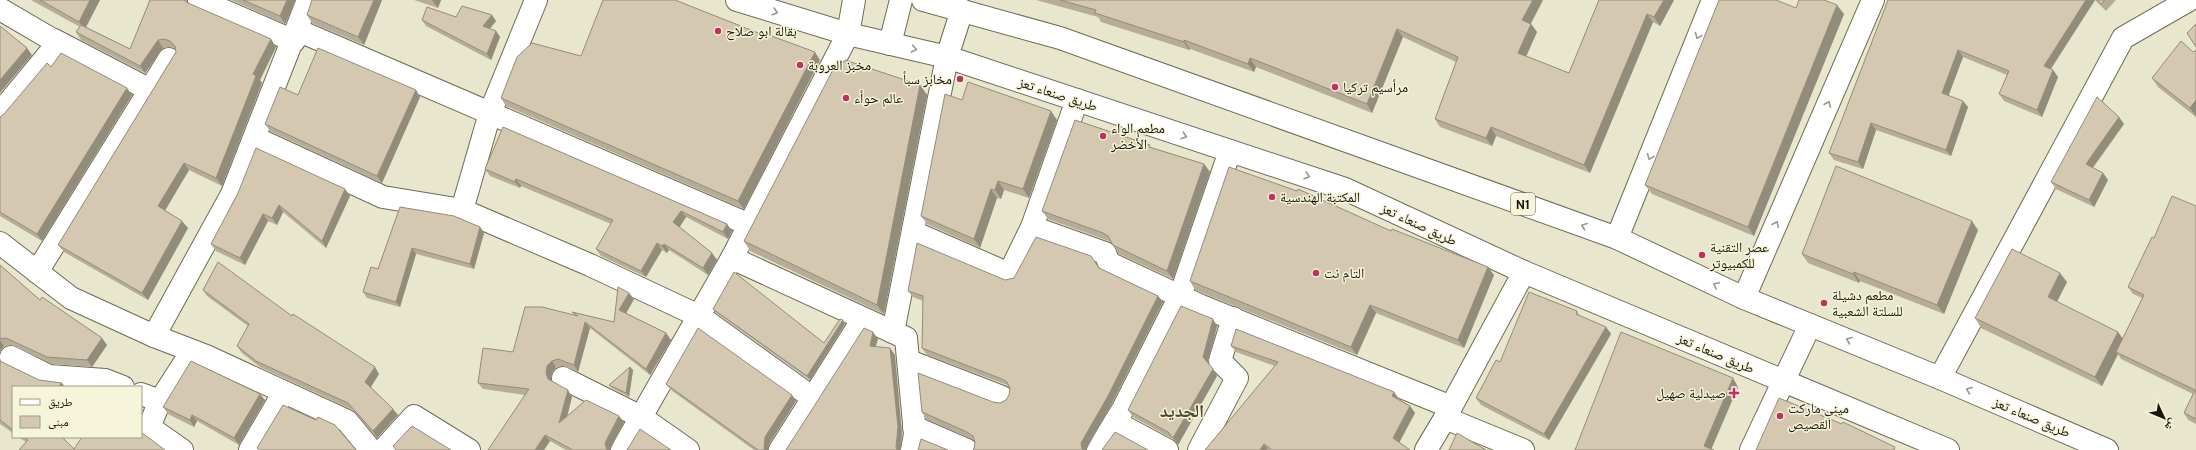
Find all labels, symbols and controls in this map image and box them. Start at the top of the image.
one-way arrow [771,7,778,16]
place label: بقالة ابو صلاح [726,24,797,41]
marker: بقالة ابو صلاح [713,26,723,36]
one-way arrow [1695,32,1703,40]
one-way arrow [910,45,917,53]
place label: مخبز العروبة [808,58,871,75]
marker: مخبز العروبة [795,60,805,70]
place label: مخابز سبأ [903,71,952,89]
marker: مخابز سبأ [955,74,965,84]
street label: طريق صنعاء تعز [1015,74,1099,116]
place label: مرأسيم تركيا [1343,79,1408,97]
marker: مرأسيم تركيا [1330,82,1340,92]
place label: عالم حوأء [854,90,903,108]
marker: عالم حوأء [841,93,851,103]
one-way arrow [1823,101,1831,108]
place label: مطعم الواء الأخضر [1110,121,1165,154]
marker: مطعم الواء الأخضر [1098,131,1108,141]
one-way arrow [1180,131,1187,139]
one-way arrow [1646,153,1654,160]
one-way arrow [1304,172,1311,180]
place label: المكتبة الهندسية [1280,190,1360,207]
marker: المكتبة الهندسية [1267,192,1277,202]
road number: N1 [1511,193,1535,215]
street label: طريق صنعاء تعز [1377,200,1459,250]
one-way arrow [1772,220,1780,227]
one-way arrow [1581,223,1588,231]
place label: عصر التقنية للكمبيوتر [1709,240,1769,273]
marker: عصر التقنية للكمبيوتر [1697,250,1707,260]
place label: التام نت [1324,266,1364,283]
marker: التام نت [1311,268,1321,278]
one-way arrow [1713,282,1720,290]
place label: مطعم دشيلة للسلتة الشعبية [1832,288,1903,321]
marker: مطعم دشيلة للسلتة الشعبية [1819,298,1829,308]
street label: طريق صنعاء تعز [1673,330,1757,378]
one-way arrow [1845,337,1852,345]
legend [12,386,142,438]
place label: صيدلية صهيل [1656,386,1726,403]
one-way arrow [1965,387,1973,395]
marker: صيدلية صهيل [1729,388,1739,398]
street label: طريق صنعاء تعز [1989,394,2073,442]
text: طريق [48,395,73,411]
north arrow [2144,398,2184,438]
district label: الجديد [1160,401,1204,424]
place label: ميني ماركت القصيص [1788,401,1849,434]
marker: ميني ماركت القصيص [1775,411,1785,421]
text: مبنى [48,415,69,431]
text: ش [2161,415,2180,434]

